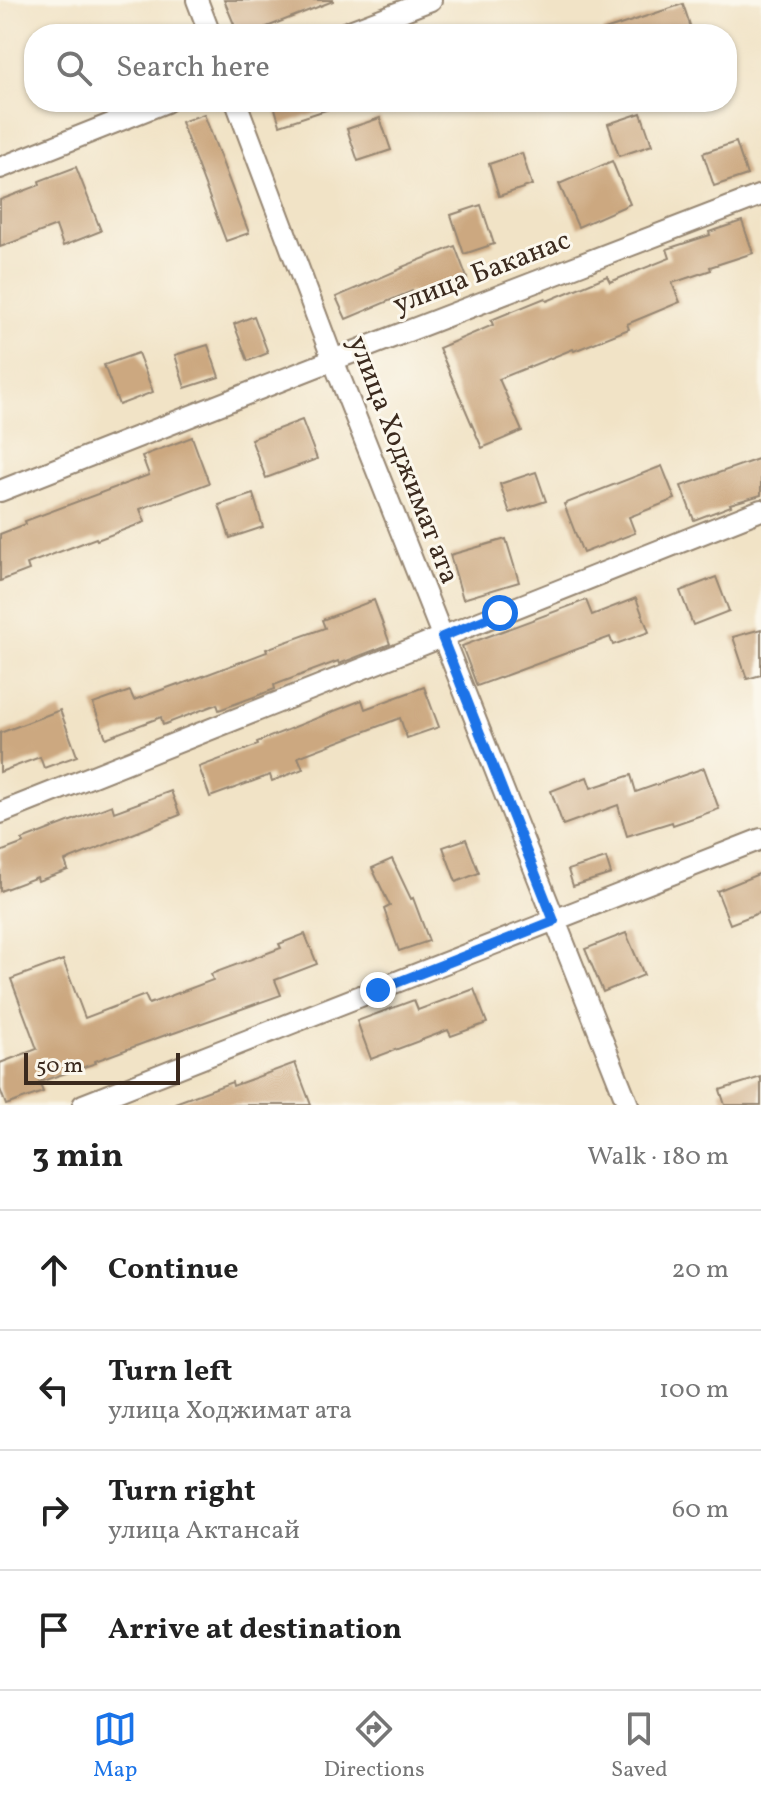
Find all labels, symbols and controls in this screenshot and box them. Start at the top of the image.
search box [24,24,737,112]
icon: search [52,46,96,90]
text: Search here [116,47,270,89]
street label: улица Баканас [388,221,576,325]
street label: улица Ходжимат ата [338,330,468,590]
route start [482,595,518,631]
route end [360,972,396,1008]
scale bar [24,1049,180,1085]
text: 50 m [36,1051,83,1082]
text: 3 min [32,1134,123,1181]
text: Walk · 180 m [587,1139,729,1175]
icon: ahead [32,1248,76,1292]
text: Continue [108,1249,239,1291]
text: 20 m [671,1252,729,1288]
text: Turn left [108,1351,232,1393]
icon: left [32,1368,76,1412]
text: 100 m [659,1372,729,1408]
text: улица Ходжимат ата [108,1393,352,1429]
text: Turn right [108,1471,256,1513]
icon: right [32,1488,76,1532]
text: 60 m [672,1492,729,1528]
text: улица Актансай [108,1513,300,1549]
icon: arrive [32,1608,76,1652]
text: Arrive at destination [108,1609,402,1651]
tab: Map [93,1707,137,1786]
tab: Directions [324,1707,425,1786]
tab: Saved [611,1707,668,1786]

